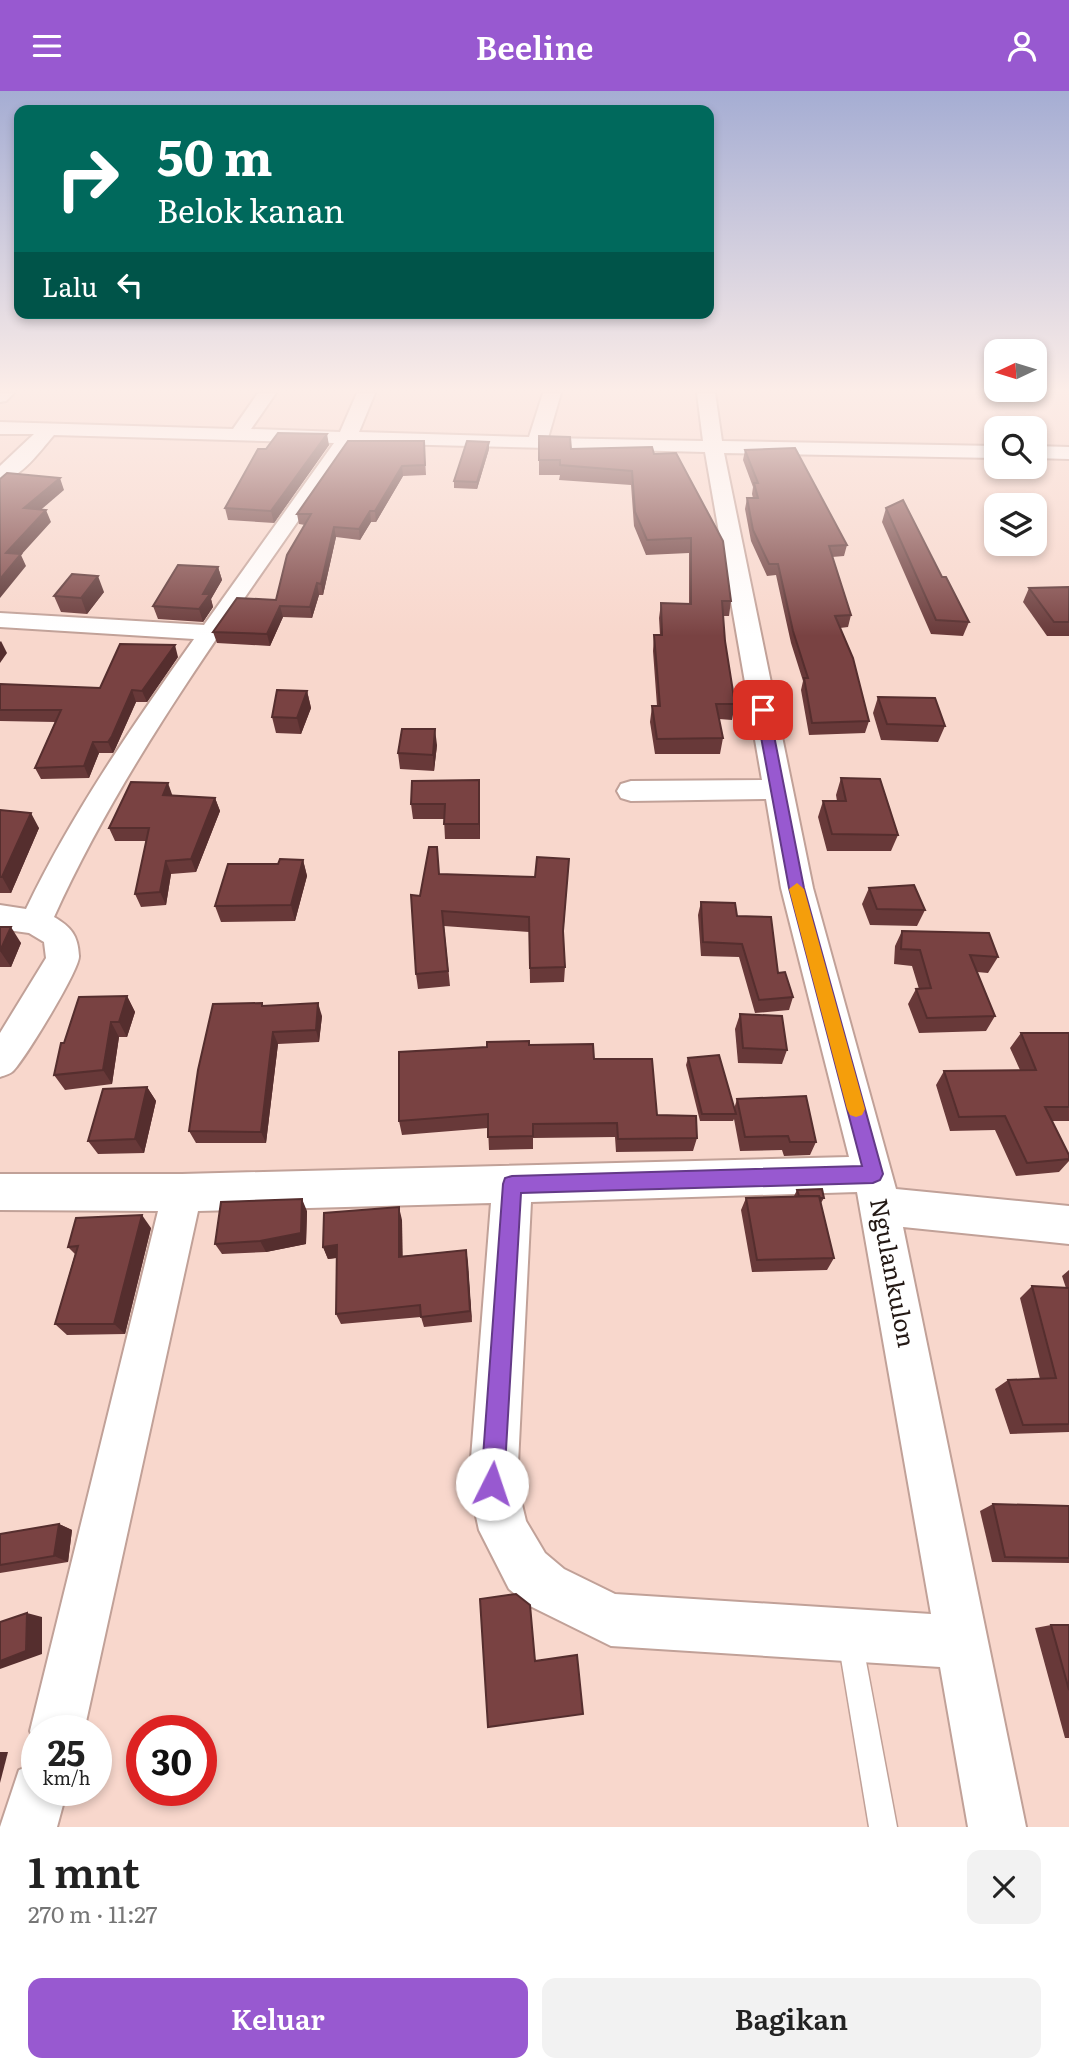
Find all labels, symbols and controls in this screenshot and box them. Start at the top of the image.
text: Beeline [475,22,594,70]
icon: menu [28,27,66,65]
icon: person [1003,27,1041,65]
text: 50 m [157,118,273,191]
icon: right [42,133,133,224]
text: Belok kanan [157,185,345,233]
text: Lalu [42,266,97,305]
icon: left [111,266,149,304]
north arrow [984,339,1046,403]
map controls [984,339,1047,556]
button: search [984,416,1047,479]
button: layers [984,493,1047,556]
pin [733,680,793,740]
icon: arrive [744,691,782,729]
street label: Ngulankulon [863,1195,926,1350]
position arrow [455,1447,529,1521]
speed limit sign: 30 [126,1715,217,1806]
text: 25 [48,1725,85,1777]
text: km/h [43,1764,90,1791]
text: 1 mnt [28,1839,140,1901]
button: close [967,1850,1041,1924]
text: 270 m · 11:27 [28,1896,157,1930]
button: Keluar [28,1978,528,2058]
button: Bagikan [542,1978,1041,2058]

